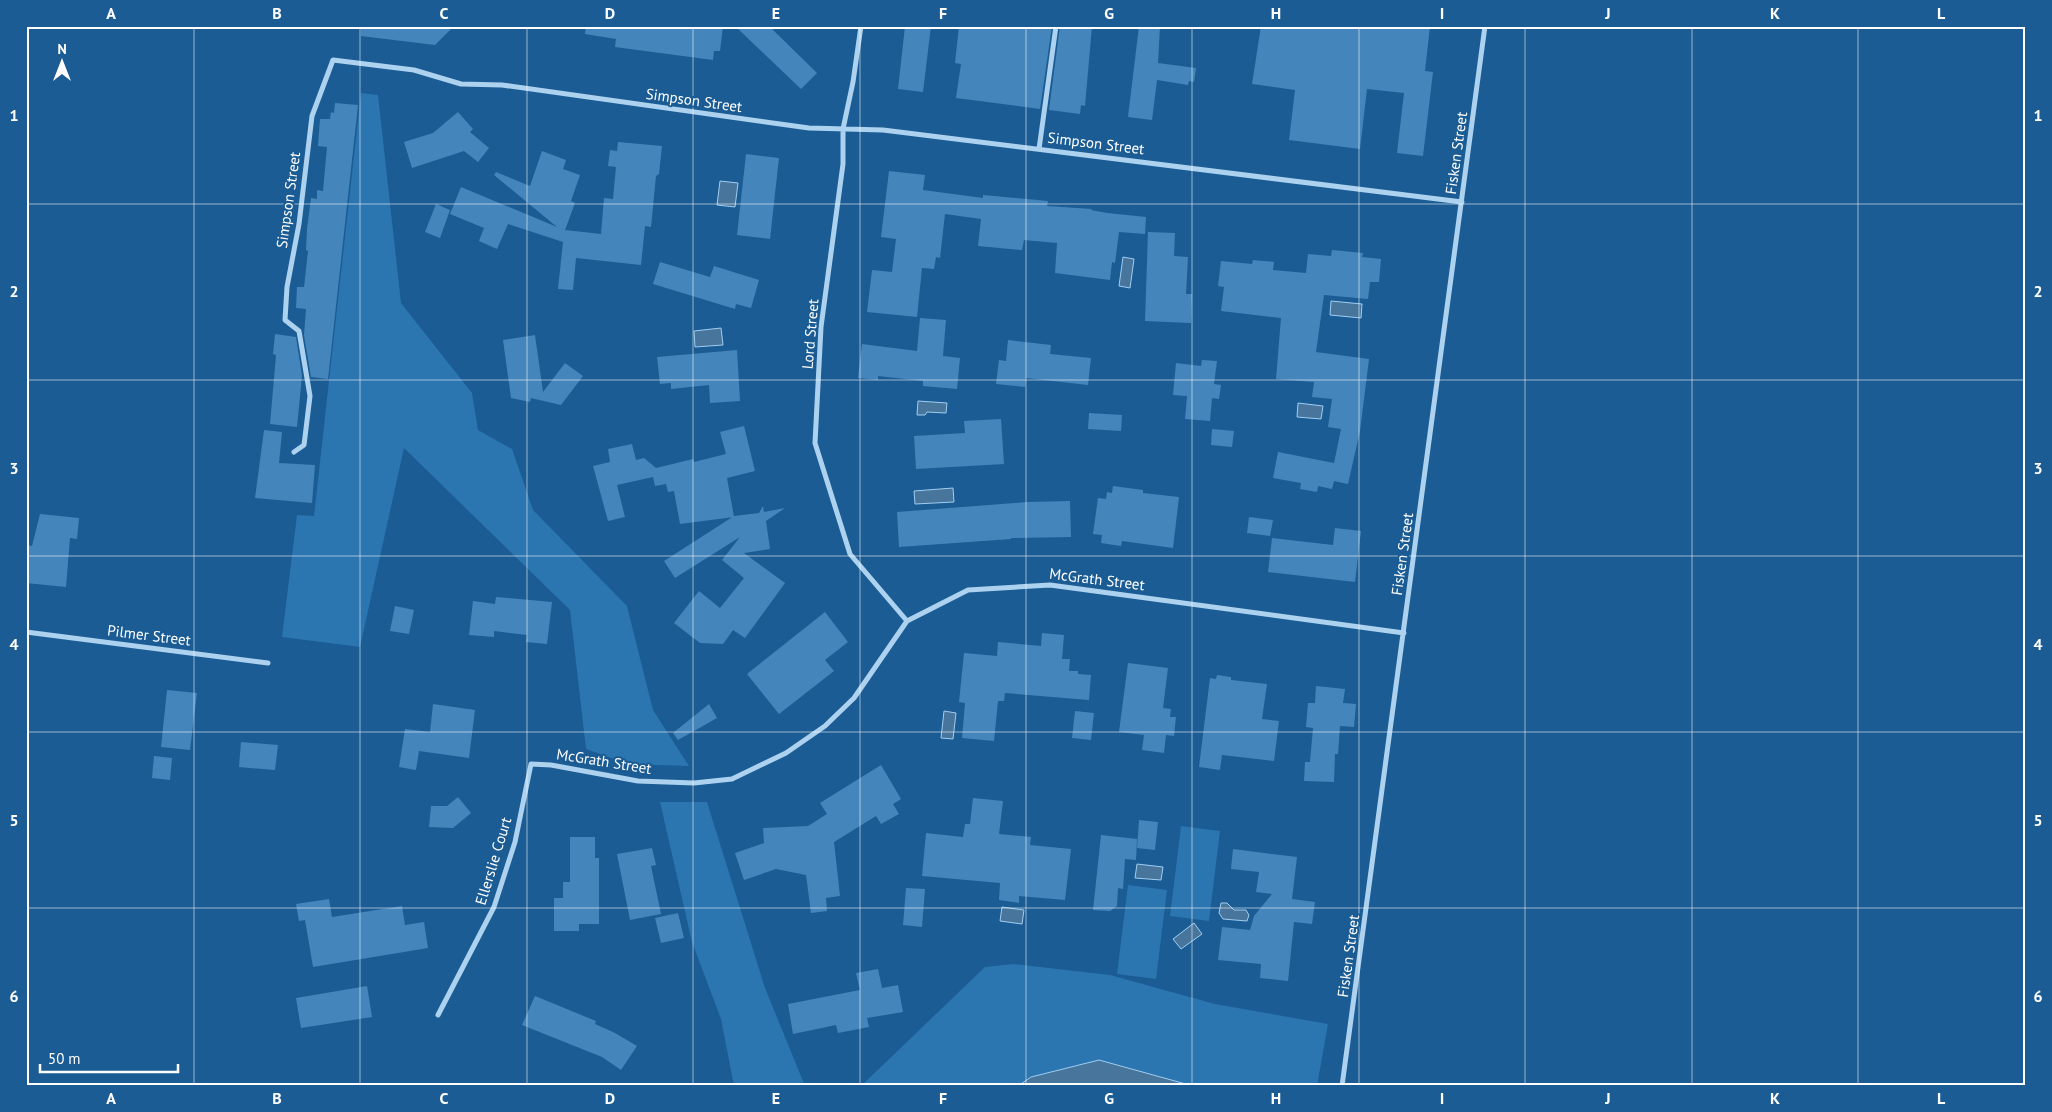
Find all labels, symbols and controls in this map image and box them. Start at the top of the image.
text: A [106,3,116,23]
text: B [272,3,282,23]
text: C [440,3,449,23]
text: D [605,3,615,23]
text: E [772,3,780,23]
text: F [939,3,947,23]
text: G [1104,3,1114,23]
text: H [1271,3,1281,23]
text: I [1440,3,1444,23]
text: J [1604,3,1611,23]
text: K [1770,3,1780,23]
text: L [1937,3,1946,23]
north arrow [38,38,88,88]
text: N [57,40,67,58]
street label: Simpson Street [645,84,743,116]
text: 1 [9,105,19,125]
text: 1 [2033,105,2043,125]
street label: Fisken Street [1441,110,1471,196]
street label: Simpson Street [1047,128,1145,158]
street label: Simpson Street [272,151,304,249]
text: 2 [9,281,19,301]
text: 2 [2033,281,2043,301]
street label: Lord Street [797,298,823,370]
text: 3 [9,458,19,478]
text: 3 [2033,458,2043,478]
street label: Fisken Street [1387,511,1417,597]
street label: McGrath Street [1048,564,1146,594]
street label: Pilmer Street [106,620,192,650]
text: 4 [9,634,19,654]
text: 4 [2033,634,2043,654]
street label: McGrath Street [555,744,653,778]
text: 5 [9,810,19,830]
text: 5 [2033,810,2043,830]
street label: Ellerslie Court [471,815,515,907]
street label: Fisken Street [1333,913,1363,999]
text: 6 [9,986,19,1006]
text: 6 [2033,986,2043,1006]
scale bar [40,1042,178,1074]
text: 50 m [48,1049,81,1068]
text: A [106,1088,116,1108]
text: B [272,1088,282,1108]
text: C [440,1088,449,1108]
text: D [605,1088,615,1108]
text: E [772,1088,780,1108]
text: F [939,1088,947,1108]
text: G [1104,1088,1114,1108]
text: H [1271,1088,1281,1108]
text: I [1440,1088,1444,1108]
text: J [1604,1088,1611,1108]
text: K [1770,1088,1780,1108]
text: L [1937,1088,1946,1108]

